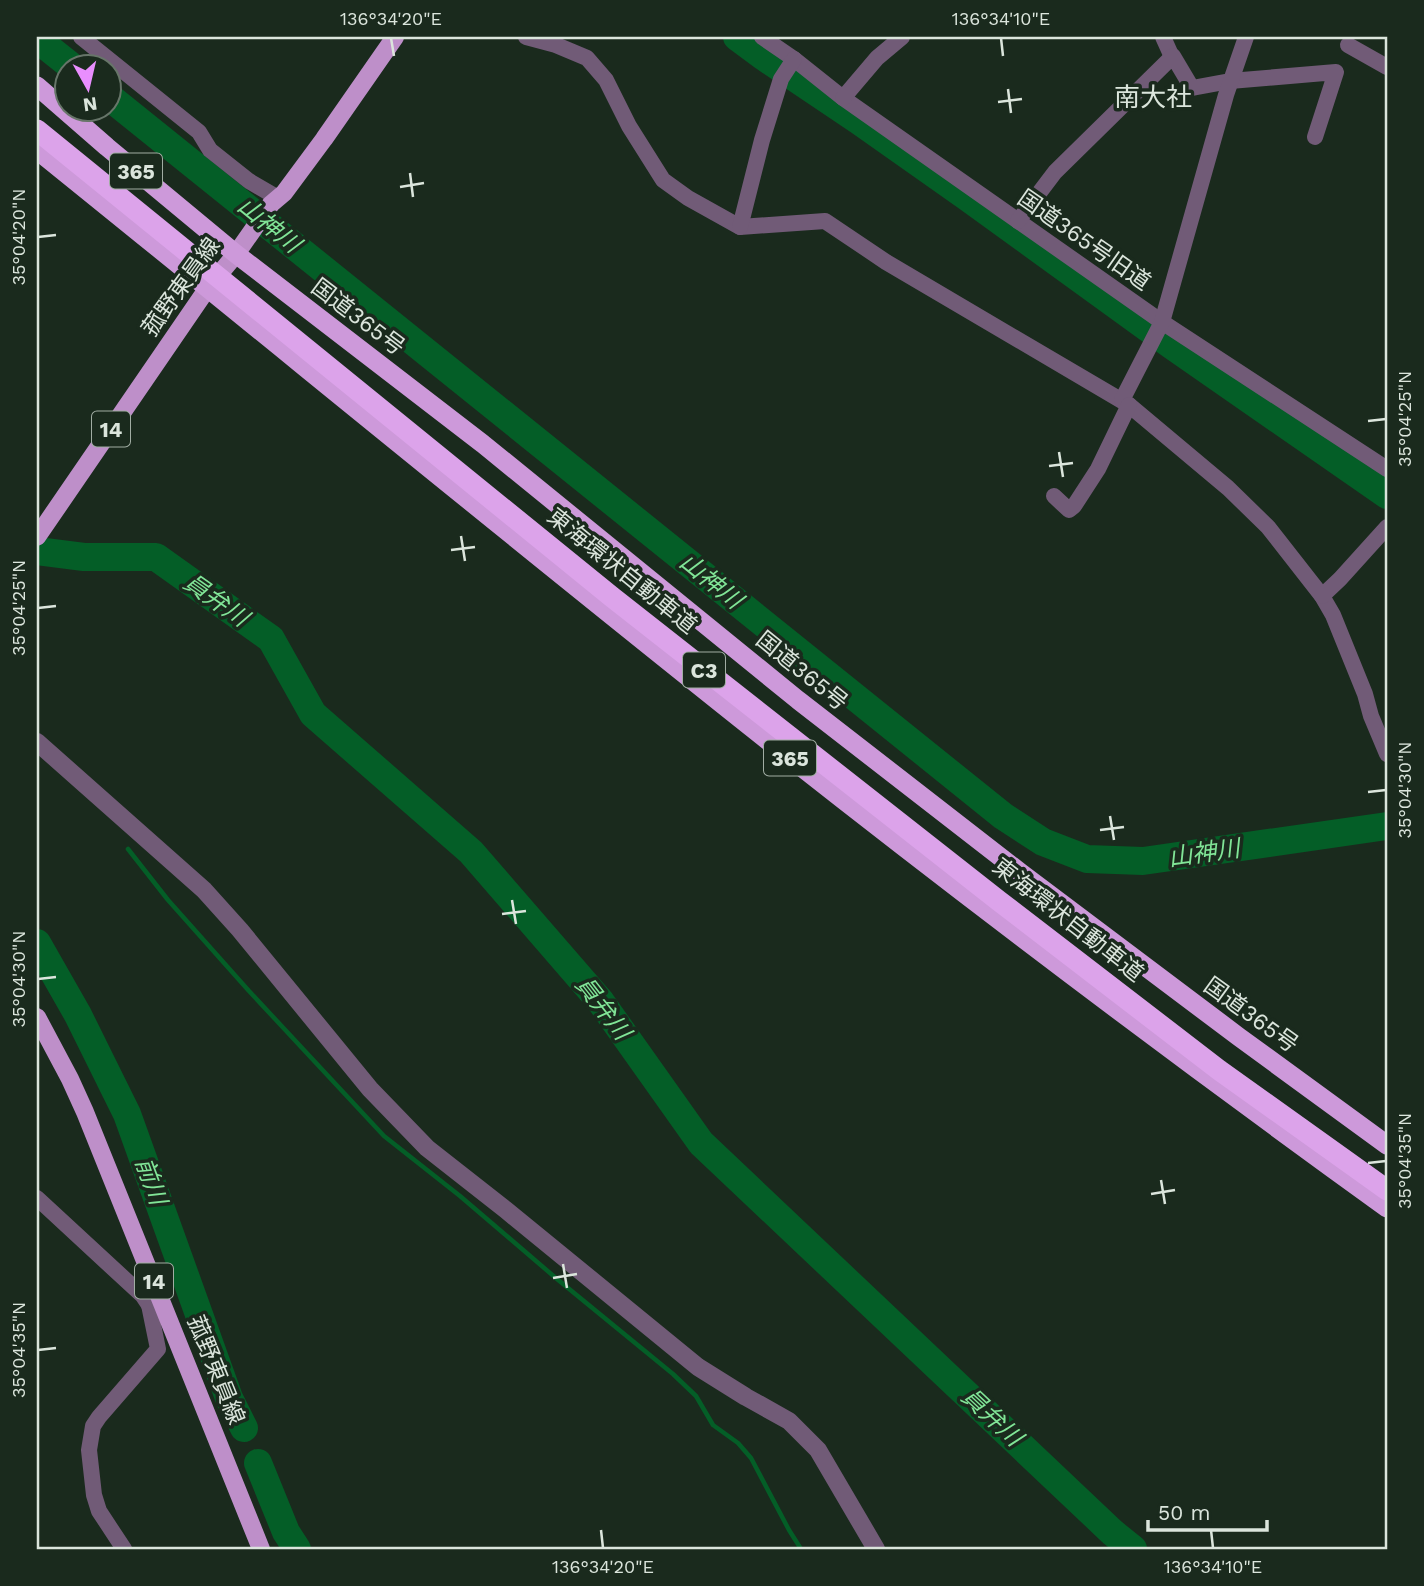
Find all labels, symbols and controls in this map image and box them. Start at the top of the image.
text: 136°34'20"E [340,8,442,29]
text: 136°34'10"E [952,8,1050,29]
north arrow [52,52,122,122]
district label: 南大社 [1114,82,1192,112]
text: N [82,92,99,117]
road number: 365 [110,154,162,188]
street label: 国道365号旧道 [1012,184,1156,296]
text: 35°04'20"N [8,189,29,285]
water label: 山神川 [232,191,308,260]
street label: 菰野東員線 [136,233,226,341]
street label: 国道365号 [306,273,410,361]
text: 35°04'25"N [1394,371,1415,467]
road number: 14 [92,412,130,446]
street label: 東海環状自動車道 [542,503,702,639]
water label: 山神川 [674,547,750,616]
text: 35°04'25"N [8,560,29,656]
water label: 員弁川 [178,568,256,634]
street label: 国道365号 [751,626,853,716]
road number: C3 [683,652,725,688]
road number: 365 [764,740,816,776]
text: 35°04'30"N [1394,742,1415,838]
water label: 山神川 [1166,834,1245,872]
street label: 東海環状自動車道 [987,853,1149,987]
text: 35°04'30"N [8,931,29,1027]
water label: 員弁川 [570,971,638,1047]
street label: 国道365号 [1199,972,1303,1058]
text: 35°04'35"N [1394,1113,1415,1209]
water label: 前川 [130,1154,173,1211]
road number: 14 [135,1264,173,1298]
text: 35°04'35"N [8,1302,29,1398]
street label: 菰野東員線 [182,1312,250,1428]
water label: 員弁川 [956,1382,1030,1454]
scale bar [1148,1488,1266,1532]
text: 50 m [1158,1500,1210,1525]
text: 136°34'20"E [552,1556,654,1577]
text: 136°34'10"E [1164,1556,1262,1577]

